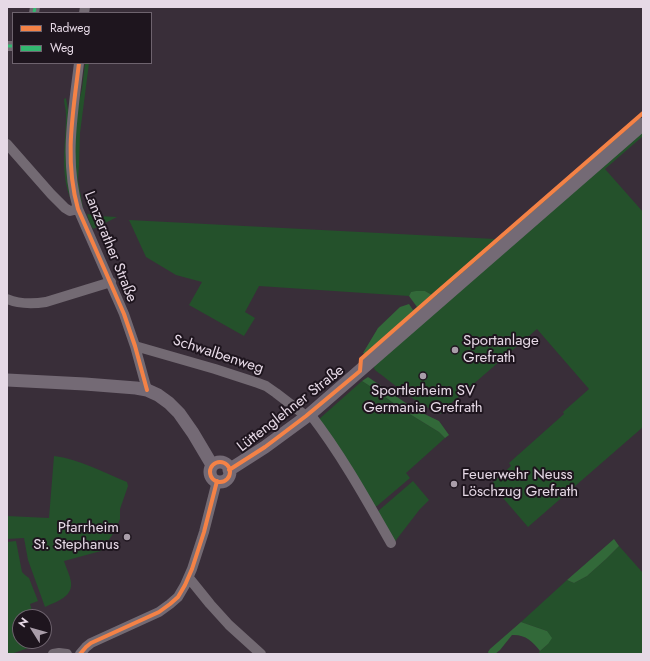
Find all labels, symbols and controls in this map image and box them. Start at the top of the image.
legend [12,12,152,64]
text: Radweg [50,19,90,37]
text: Weg [50,39,74,57]
street label: Lanzerather Straße [80,189,140,305]
street label: Schwalbenweg [170,332,266,378]
place label: Sportanlage Grefrath [463,332,539,367]
marker: Sportanlage Grefrath [450,345,460,355]
street label: Lüttenglehner Straße [234,362,348,456]
marker: Sportlerheim SV Germania Grefrath [418,371,428,381]
place label: Sportlerheim SV Germania Grefrath [363,382,483,417]
place label: Feuerwehr Neuss Löschzug Grefrath [462,466,578,501]
marker: Feuerwehr Neuss Löschzug Grefrath [449,479,459,489]
place label: Pfarrheim St. Stephanus [33,519,119,554]
marker: Pfarrheim St. Stephanus [122,532,132,542]
north arrow [12,609,52,649]
text: N [14,614,32,631]

